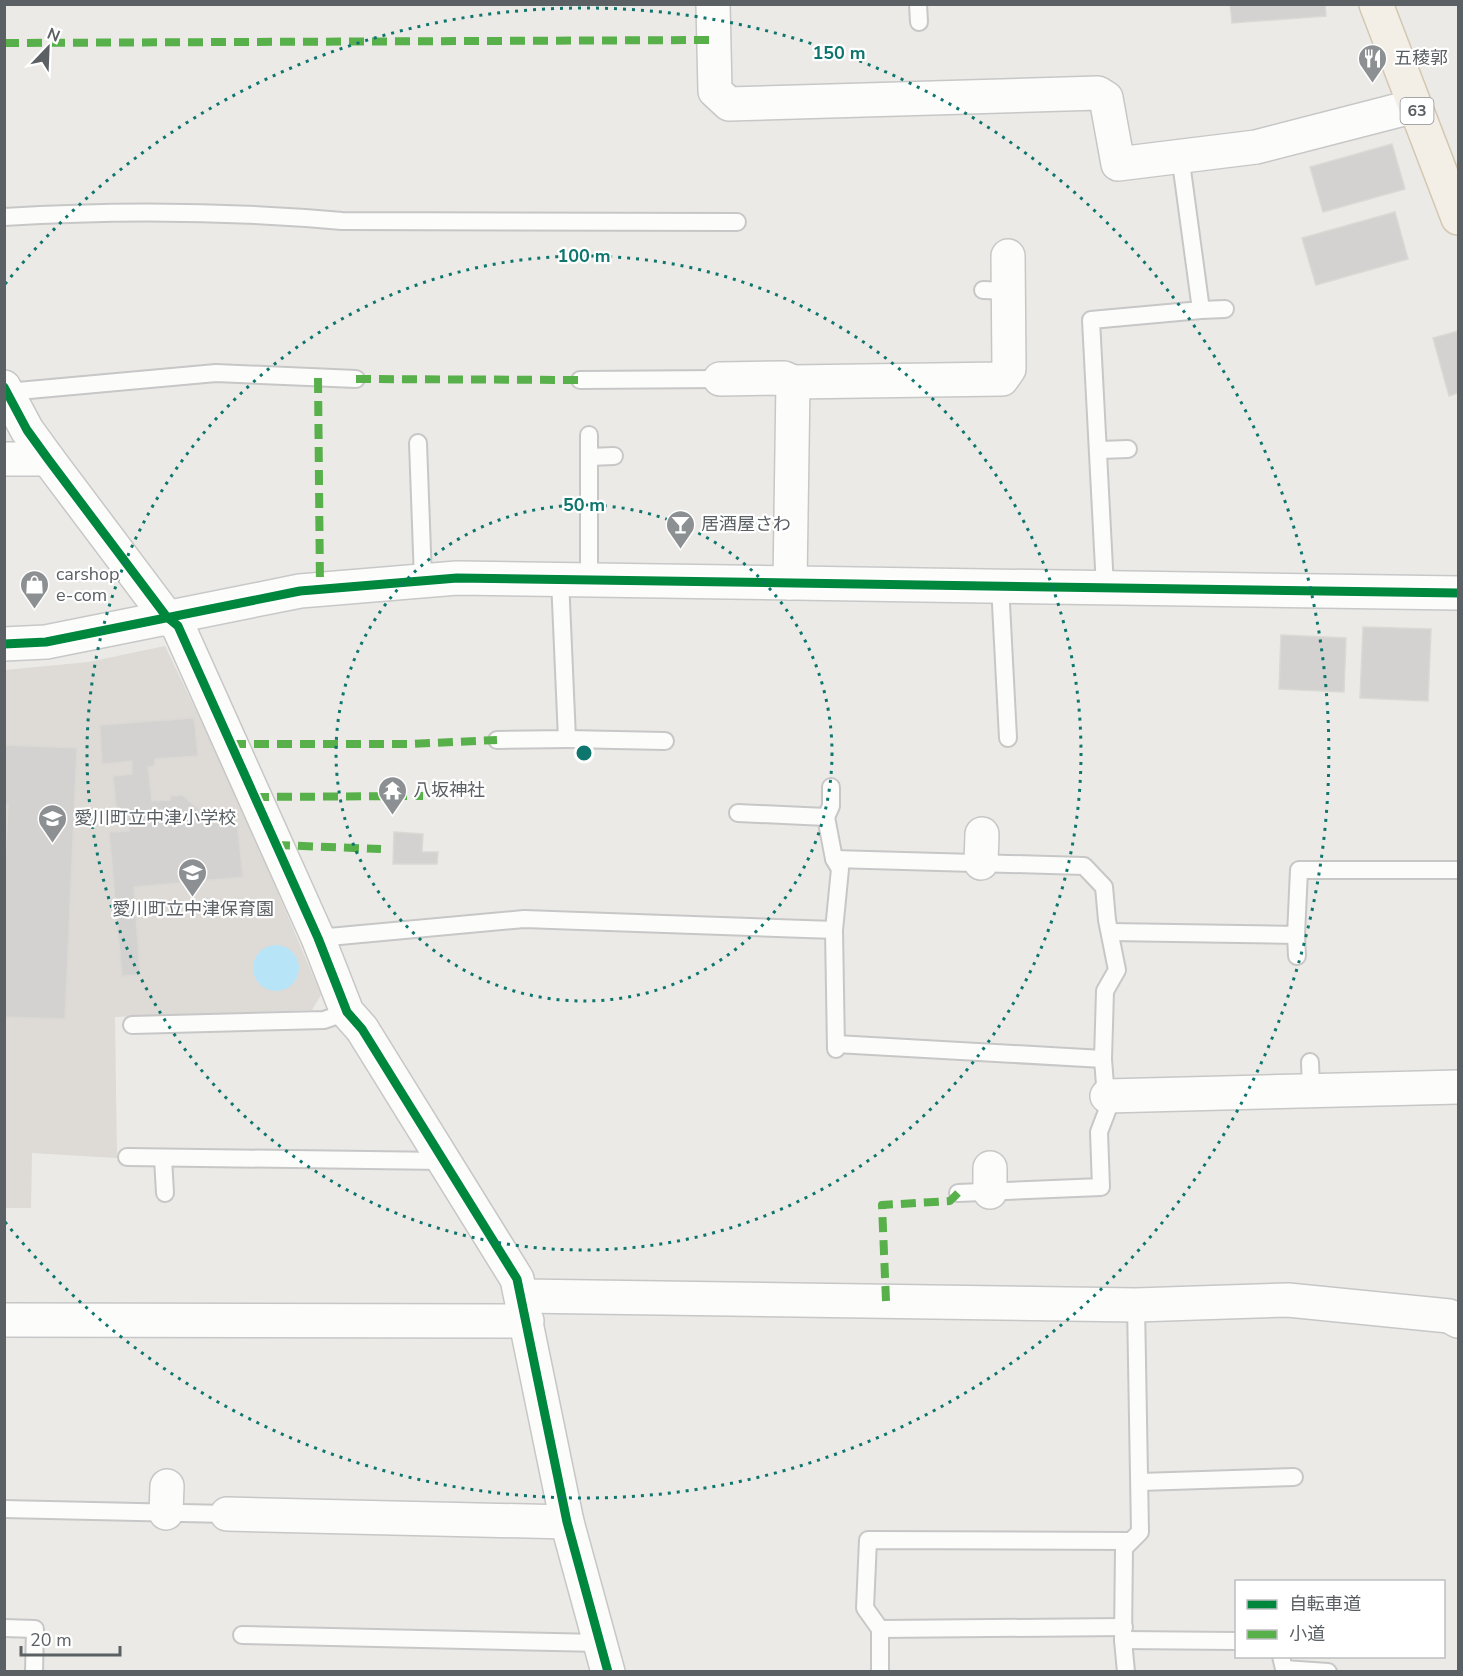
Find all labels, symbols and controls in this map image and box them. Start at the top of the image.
north arrow [18,18,78,78]
text: N [44,23,63,48]
text: 150 m [812,41,866,65]
restaurant icon: 五稜郭 [1357,42,1389,84]
place label: 五稜郭 [1394,46,1448,70]
road number: 63 [1400,98,1434,124]
text: 100 m [557,244,611,268]
text: 50 m [563,493,605,517]
bar icon: 居酒屋さわ [664,508,696,550]
place label: 居酒屋さわ [701,512,791,536]
place label: carshop e-com [56,562,120,607]
shop icon: carshop e-com [19,568,51,610]
centre of rings [574,743,594,763]
temple icon: 八坂神社 [376,774,408,816]
place label: 八坂神社 [413,778,485,802]
school or university icon: 愛川町立中津小学校 [37,802,69,844]
place label: 愛川町立中津小学校 [74,806,236,830]
school or university icon: 愛川町立中津保育園 [177,856,209,898]
place label: 愛川町立中津保育園 [112,897,274,921]
legend [1235,1580,1445,1658]
text: 自転車道 [1289,1592,1361,1616]
scale bar [21,1619,120,1657]
text: 小道 [1289,1622,1325,1646]
text: 20 m [30,1628,72,1652]

